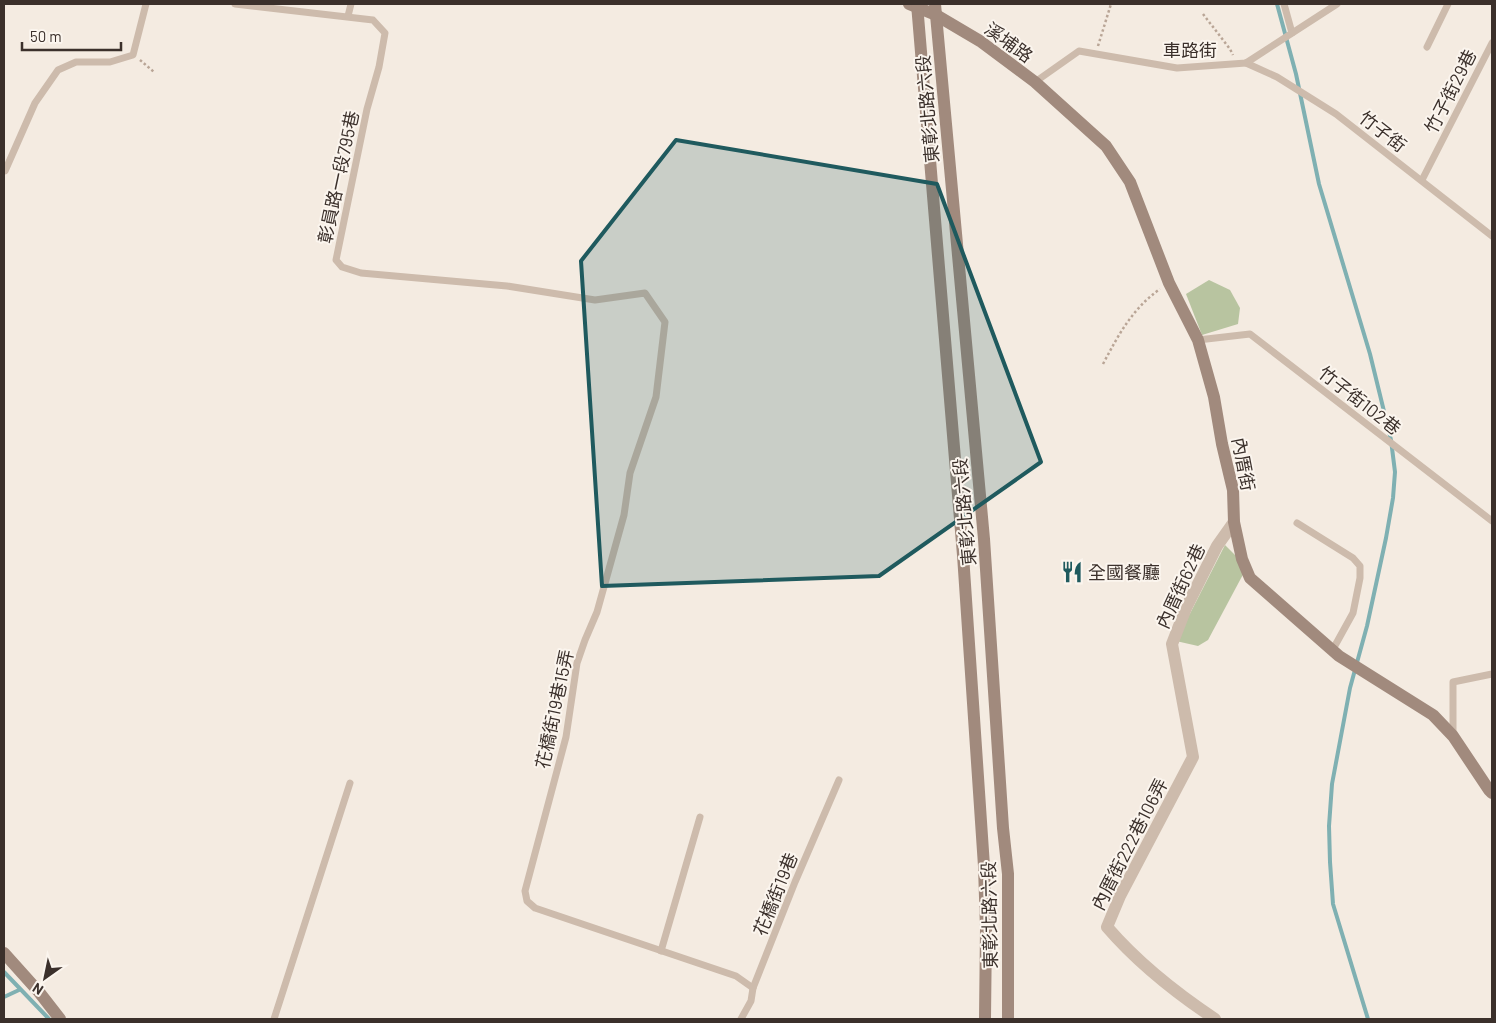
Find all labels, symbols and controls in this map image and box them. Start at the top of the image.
street label: 溪埔路 [981,17,1037,67]
scale bar [22,20,121,52]
text: 50 m [30,27,62,45]
street label: 車路街 [1163,39,1217,61]
street label: 竹子街29巷 [1420,45,1480,137]
street label: 東彰北路六段 [911,54,943,164]
street label: 竹子街 [1355,106,1411,156]
street label: 彰員路一段795巷 [313,109,363,245]
street label: 竹子街102巷 [1315,361,1405,439]
street label: 內厝街 [1228,435,1260,493]
street label: 東彰北路六段 [948,457,980,567]
street label: 內厝街62巷 [1151,540,1209,632]
restaurant icon: 全國餐廳 [1059,559,1085,585]
place label: 全國餐廳 [1088,561,1160,583]
street label: 花橋街19巷15弄 [531,647,577,771]
street label: 內厝街222巷106弄 [1086,775,1172,913]
street label: 花橋街19巷 [748,849,802,939]
street label: 東彰北路六段 [977,861,1001,969]
north arrow [20,953,70,1003]
text: N [29,980,46,999]

